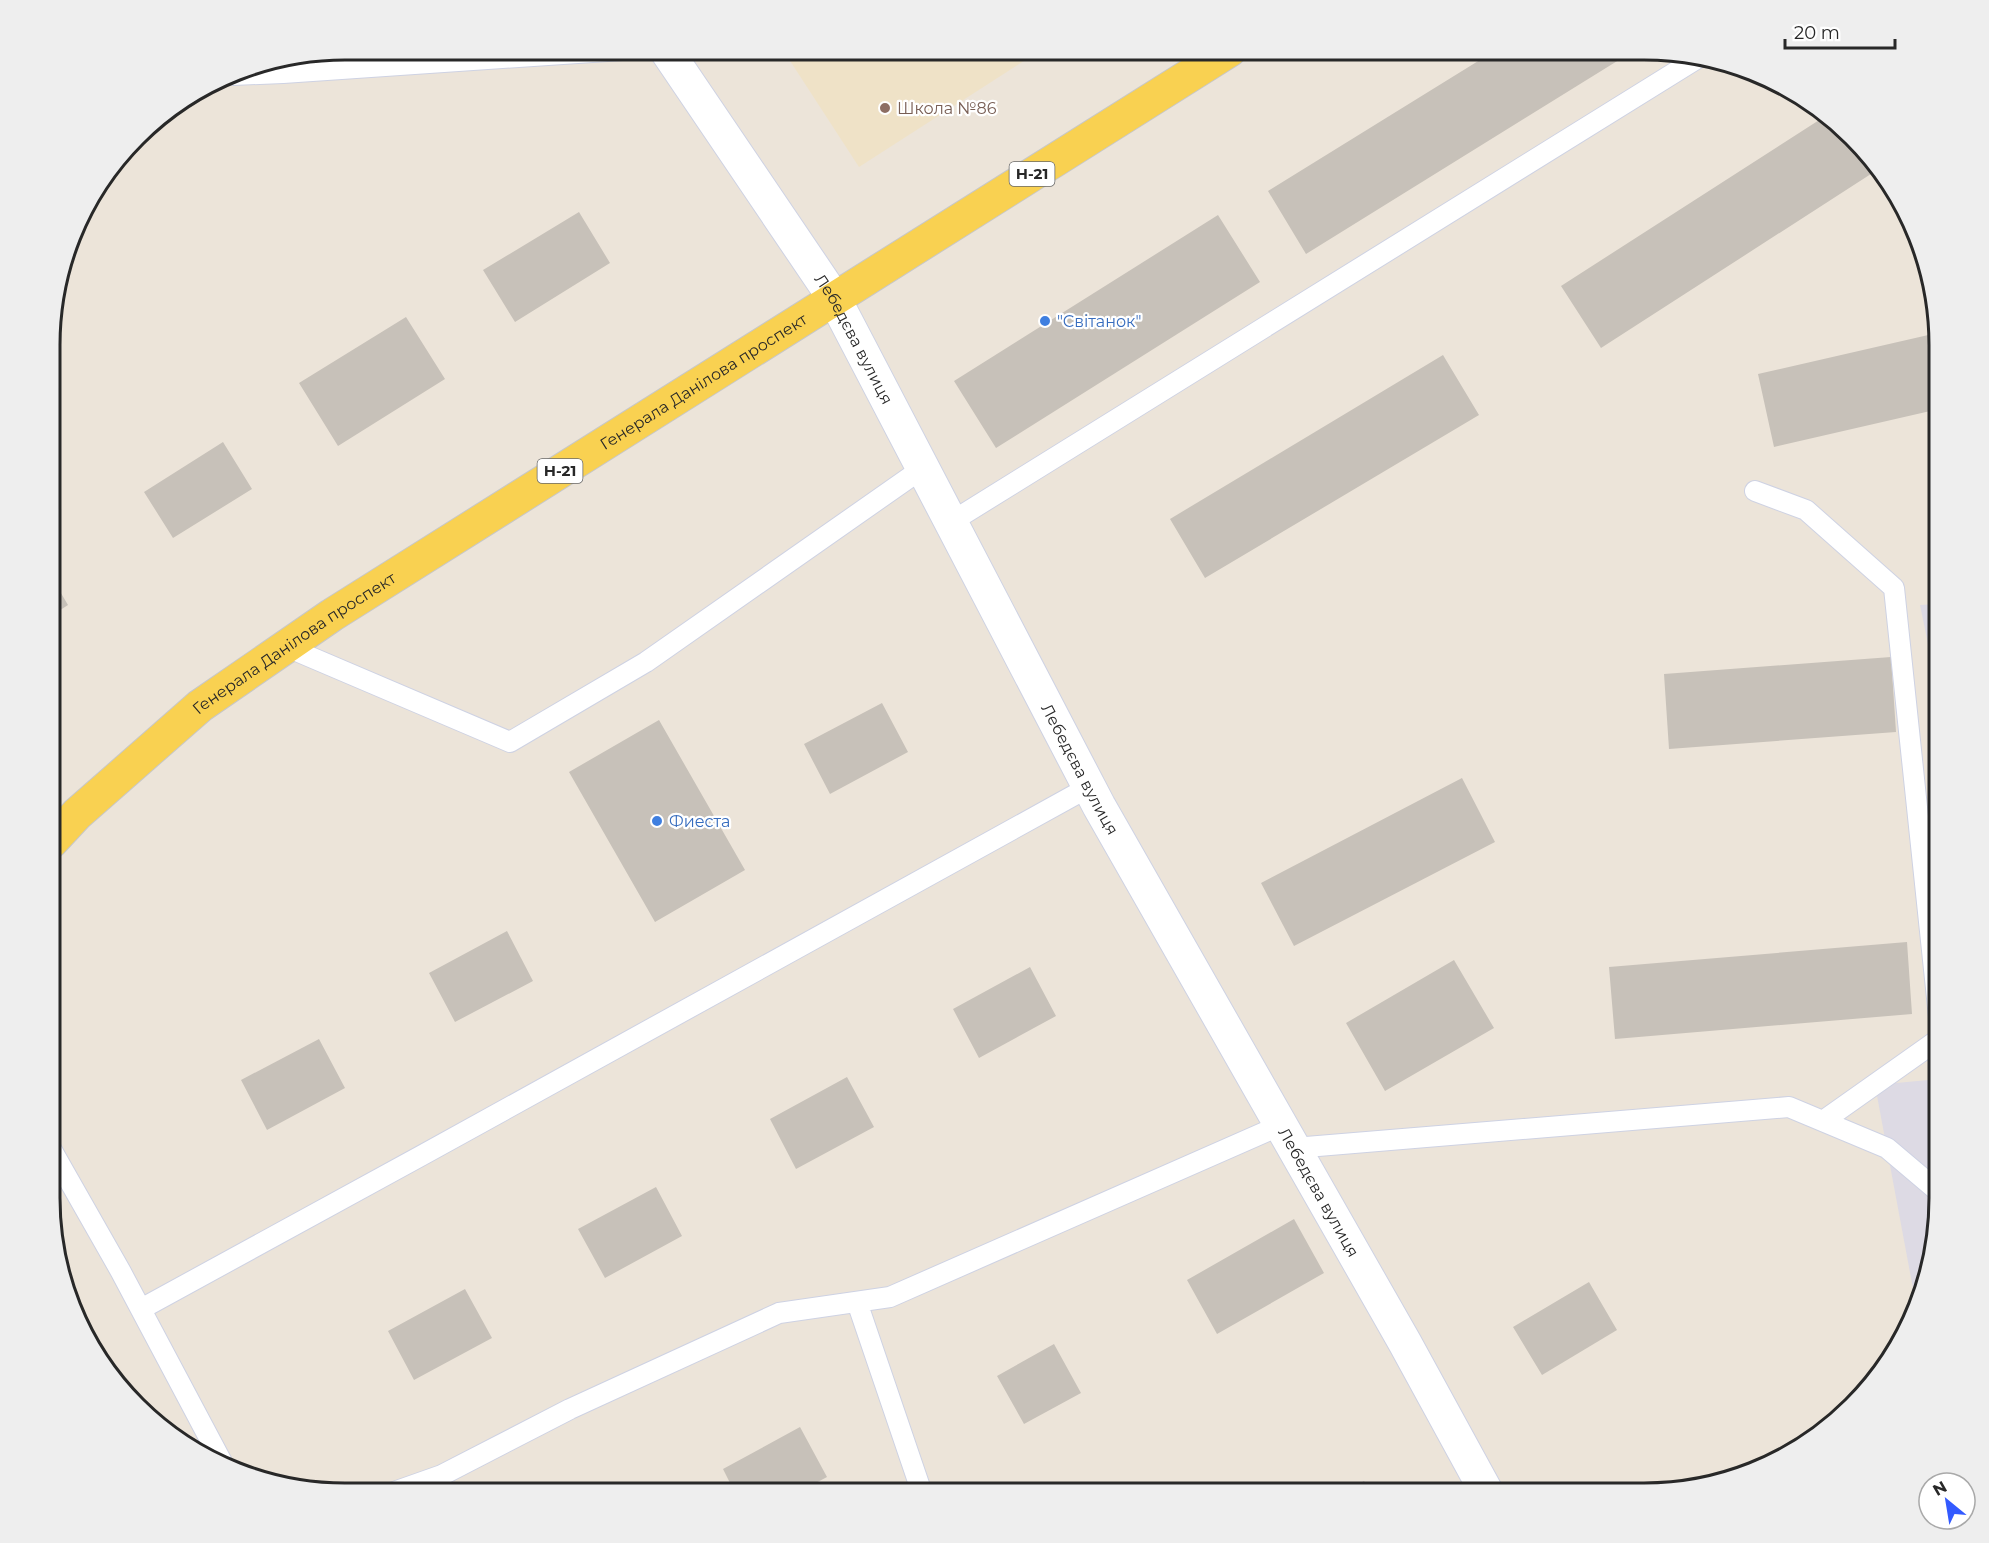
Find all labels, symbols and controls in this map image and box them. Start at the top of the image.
scale bar [1785,12,1894,50]
text: 20 m [1794,22,1840,44]
place label: Школа №86 [897,99,997,118]
marker: Школа №86 [878,101,892,115]
road number: Н-21 [1010,162,1054,186]
street label: Лебедєва вулиця [810,270,897,407]
street label: Генерала Данілова проспект [597,309,811,454]
place label: "Світанок" [1057,312,1141,331]
marker: "Світанок" [1038,314,1052,328]
road number: Н-21 [538,459,582,483]
street label: Генерала Данілова проспект [189,568,400,718]
street label: Лебедєва вулиця [1037,700,1122,838]
place label: Фиеста [669,812,730,831]
marker: Фиеста [650,814,664,828]
street label: Лебедєва вулиця [1274,1124,1363,1260]
north arrow [1917,1471,1977,1531]
text: N [1929,1477,1950,1500]

